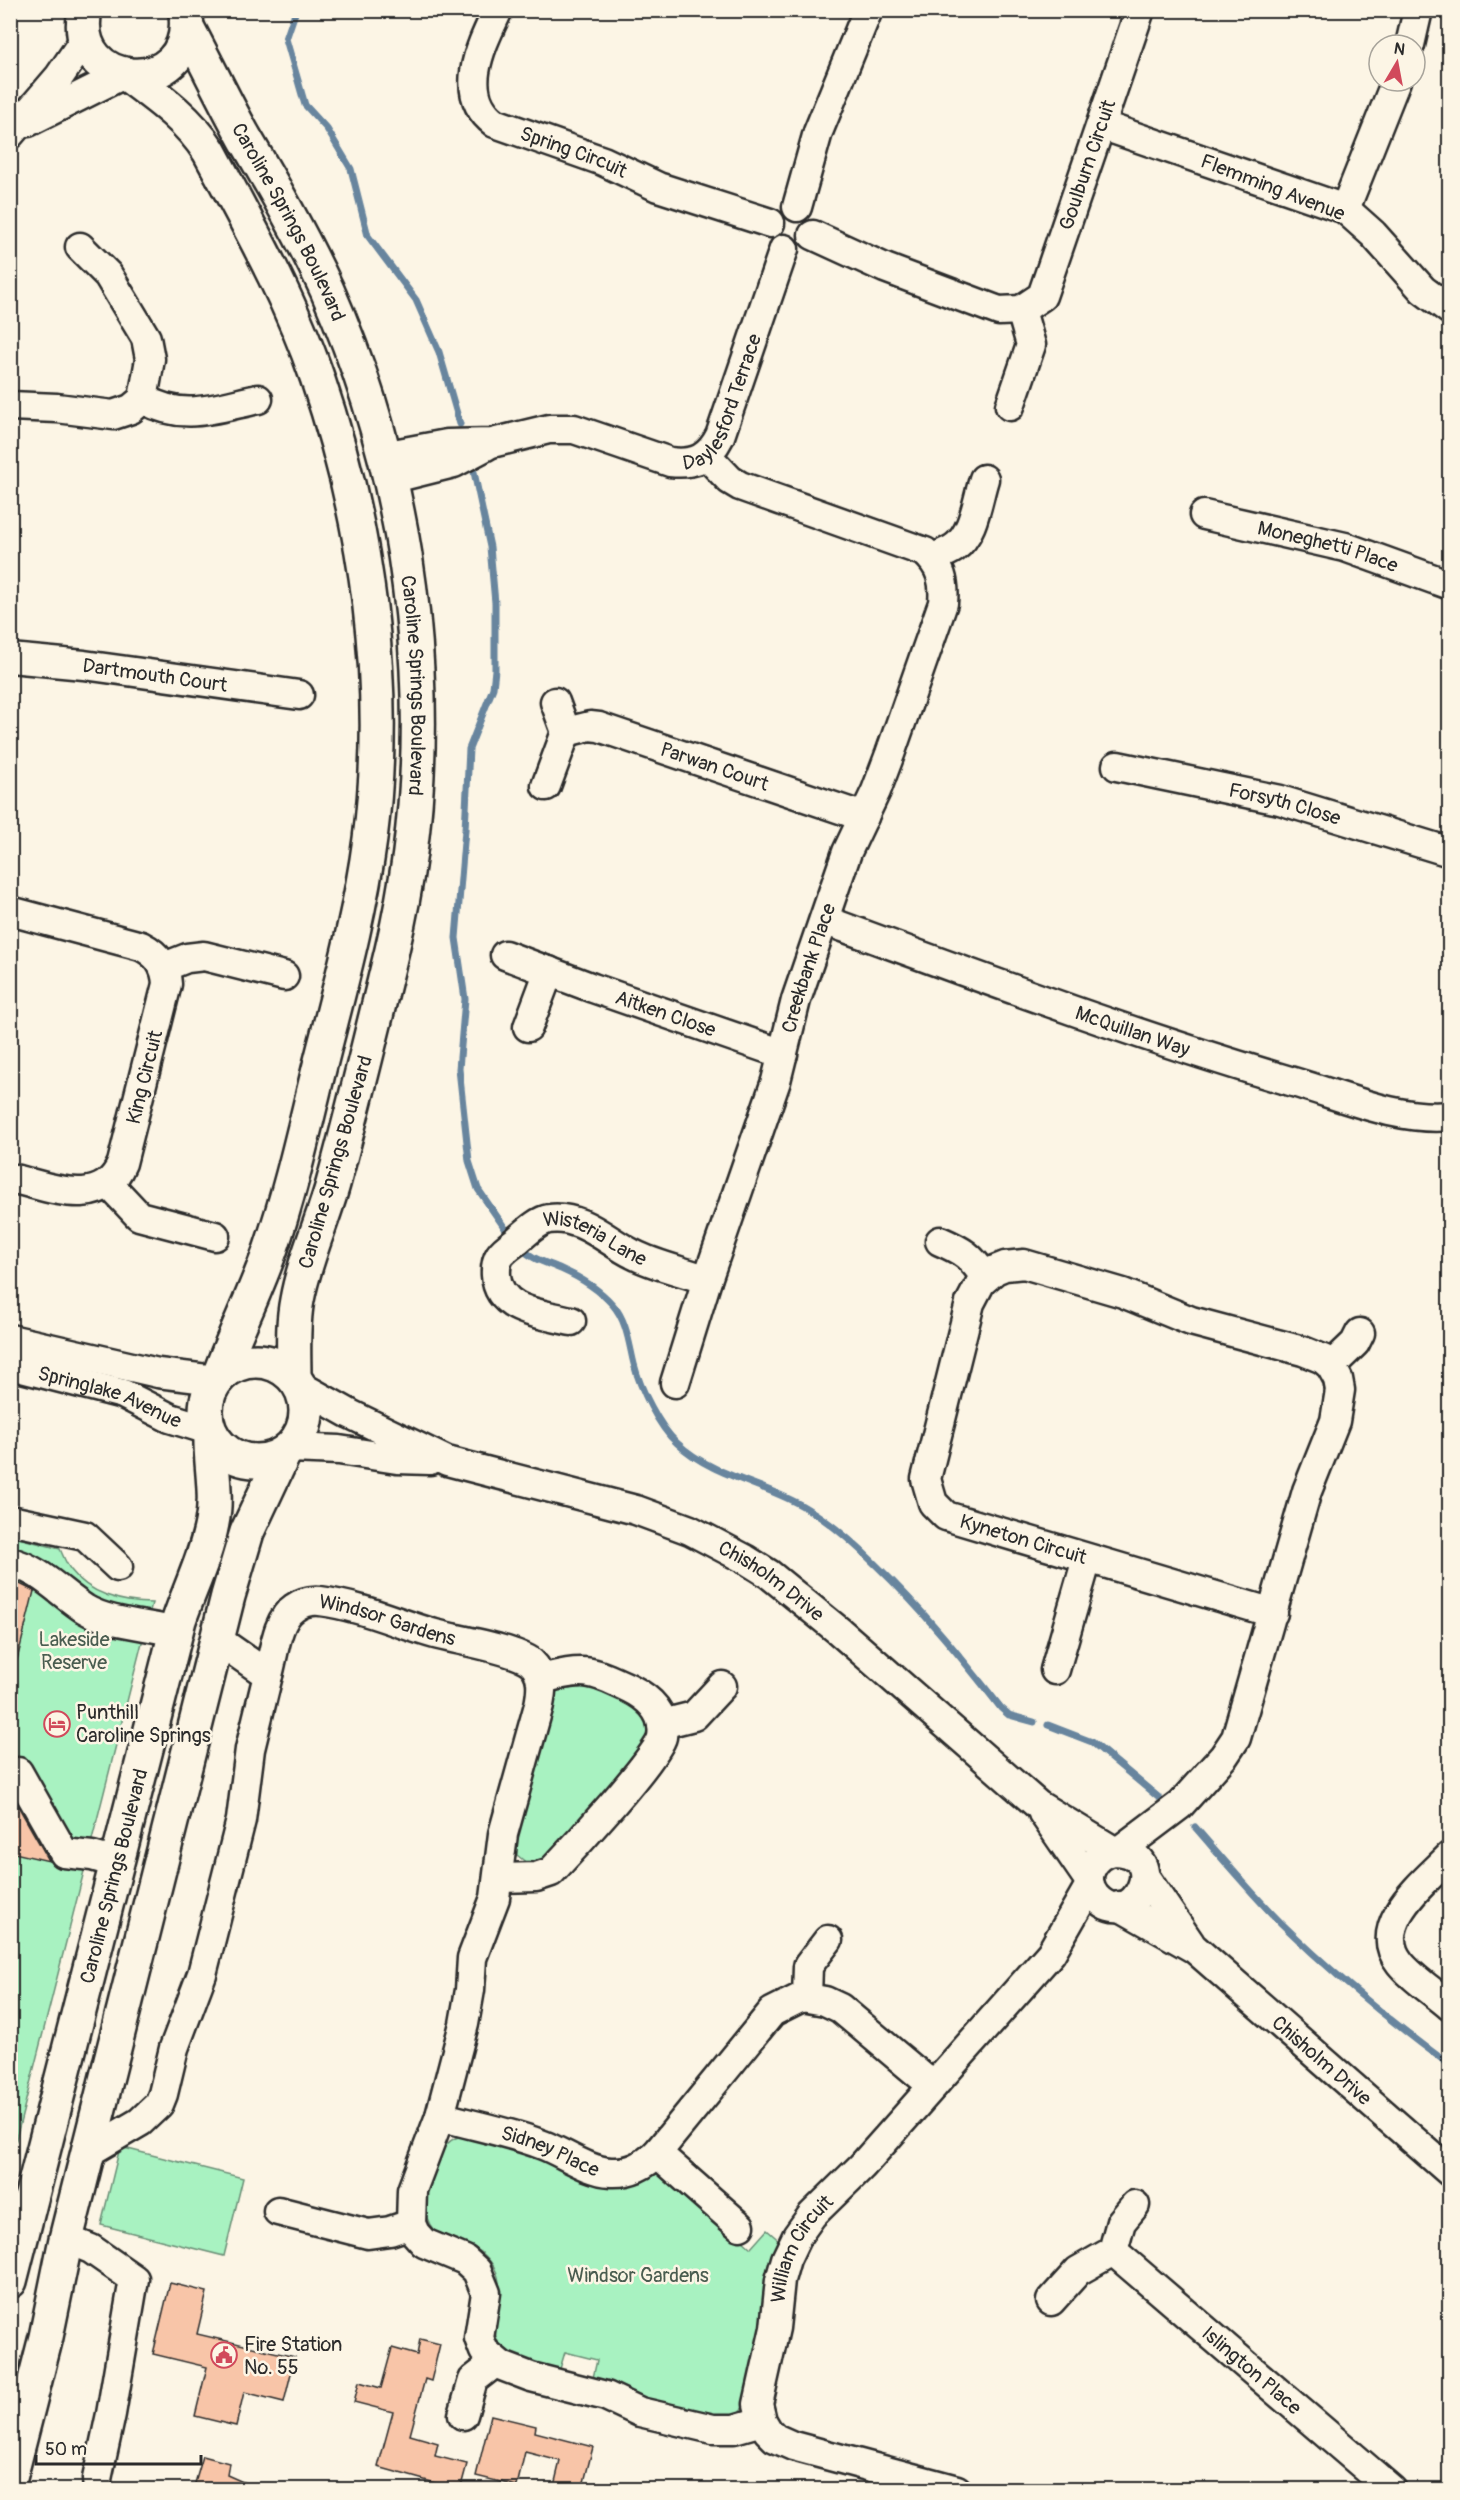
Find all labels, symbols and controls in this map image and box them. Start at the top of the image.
north arrow [1367,33,1427,93]
text: N [1392,38,1407,60]
street label: Goulburn Circuit [1053,95,1122,234]
street label: Caroline Springs Boulevard [226,119,351,325]
street label: Spring Circuit [517,121,632,184]
street label: Flemming Avenue [1197,148,1349,227]
street label: Daylesford Terrace [681,330,767,476]
street label: Moneghetti Place [1255,516,1402,578]
street label: Caroline Springs Boulevard [395,574,430,796]
street label: Dartmouth Court [81,653,230,698]
street label: Parwan Court [657,737,773,797]
street label: Forsyth Close [1226,778,1344,831]
street label: Creekbank Place [776,900,841,1036]
street label: Aitken Close [612,985,719,1043]
street label: McQuillan Way [1072,1000,1193,1062]
street label: King Circuit [121,1027,168,1127]
street label: Caroline Springs Boulevard [293,1053,378,1272]
street label: Wisteria Lane [542,1206,651,1272]
street label: Springlake Avenue [35,1361,184,1434]
street label: Kyneton Circuit [957,1509,1091,1570]
street label: Chisholm Drive [714,1535,829,1627]
street label: Windsor Gardens [317,1589,458,1651]
park label: Lakeside Reserve [38,1627,110,1675]
place label: Punthill Caroline Springs [76,1700,211,1748]
hotel icon: Punthill Caroline Springs [42,1709,72,1739]
street label: Caroline Springs Boulevard [75,1766,153,1986]
street label: Chisholm Drive [1267,2010,1377,2111]
street label: Sidney Place [498,2120,603,2183]
street label: William Circuit [766,2189,839,2304]
park label: Windsor Gardens [567,2263,709,2288]
street label: Islington Place [1197,2321,1307,2420]
place label: Fire Station No. 55 [244,2332,342,2380]
public building icon: Fire Station No. 55 [209,2340,239,2370]
scale bar [36,2428,201,2466]
text: 50 m [45,2438,87,2461]

